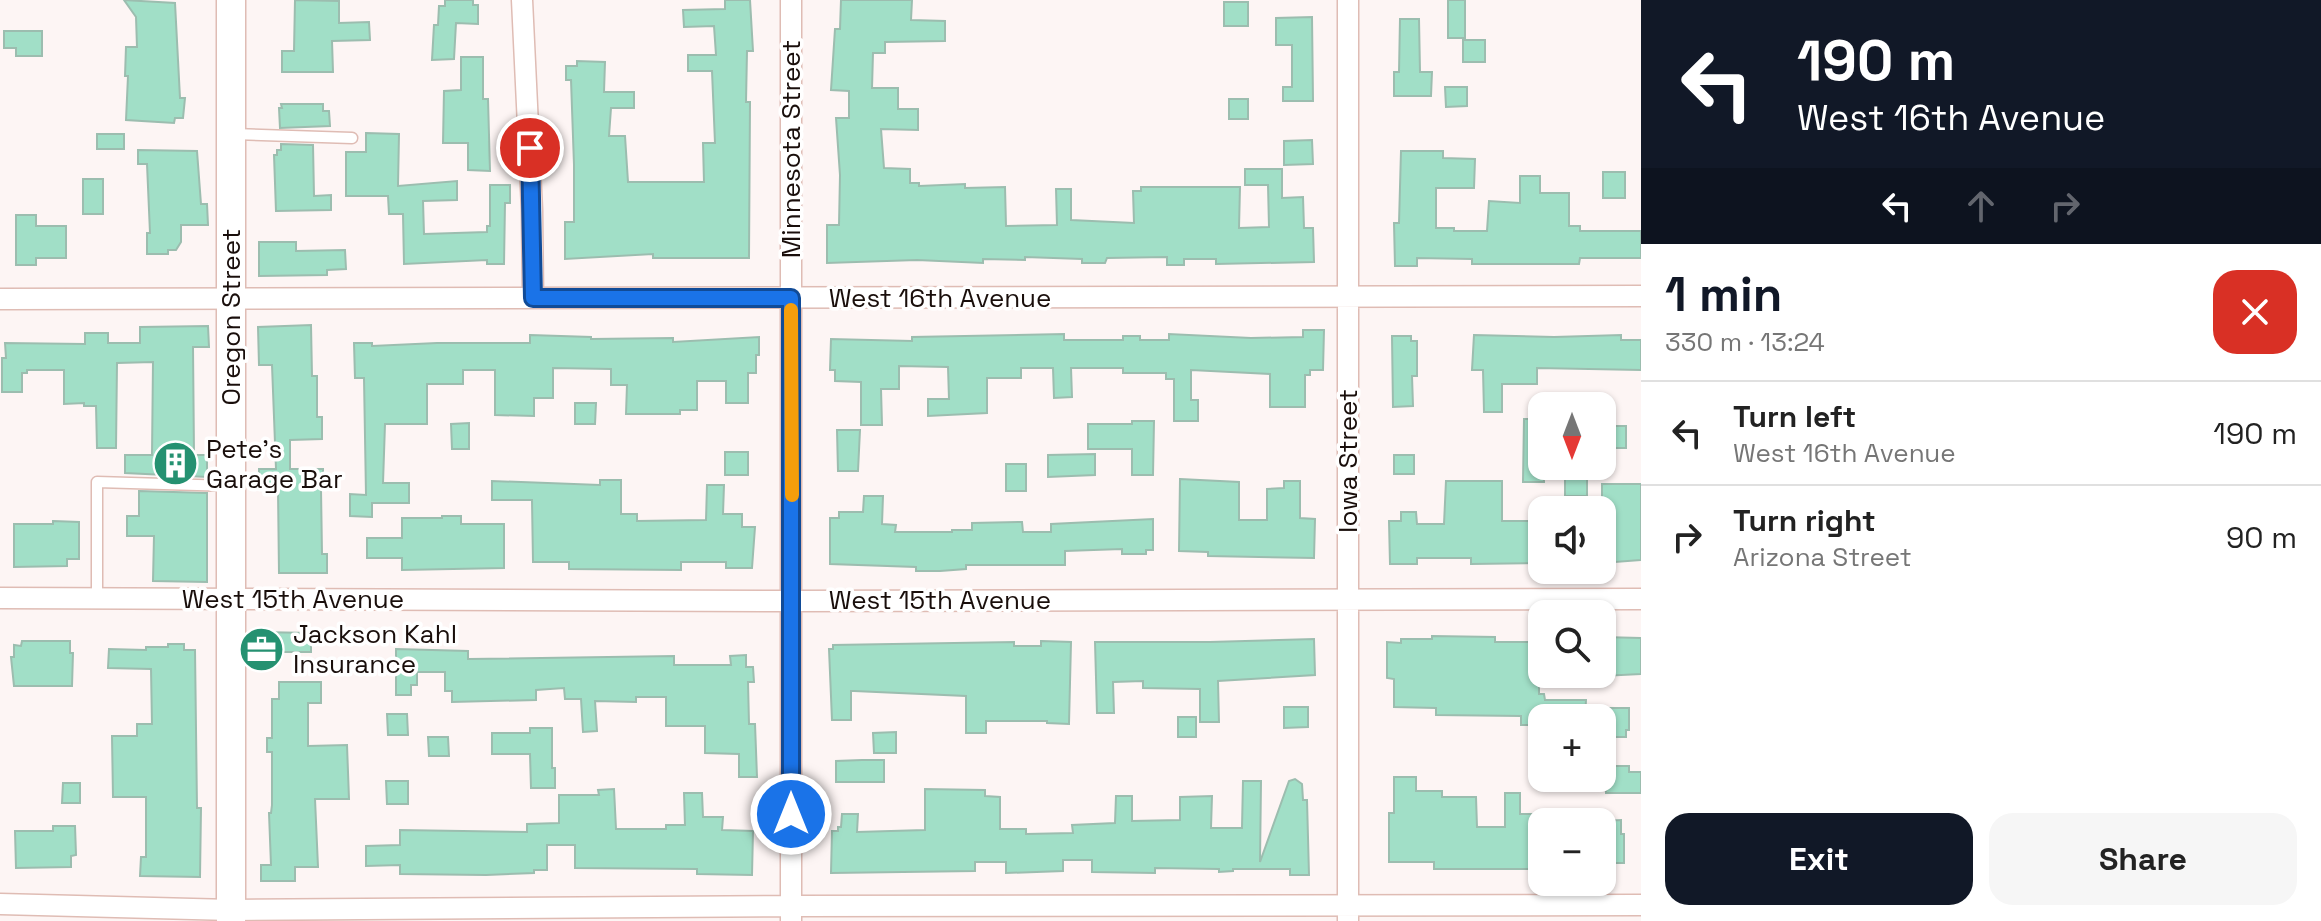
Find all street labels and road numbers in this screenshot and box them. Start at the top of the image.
street label: Minnesota Street [774,40,808,258]
street label: Oregon Street [214,229,248,405]
street label: West 16th Avenue [829,281,1051,315]
street label: Iowa Street [1331,389,1365,533]
street label: West 15th Avenue [182,582,404,616]
street label: West 15th Avenue [829,583,1051,617]

